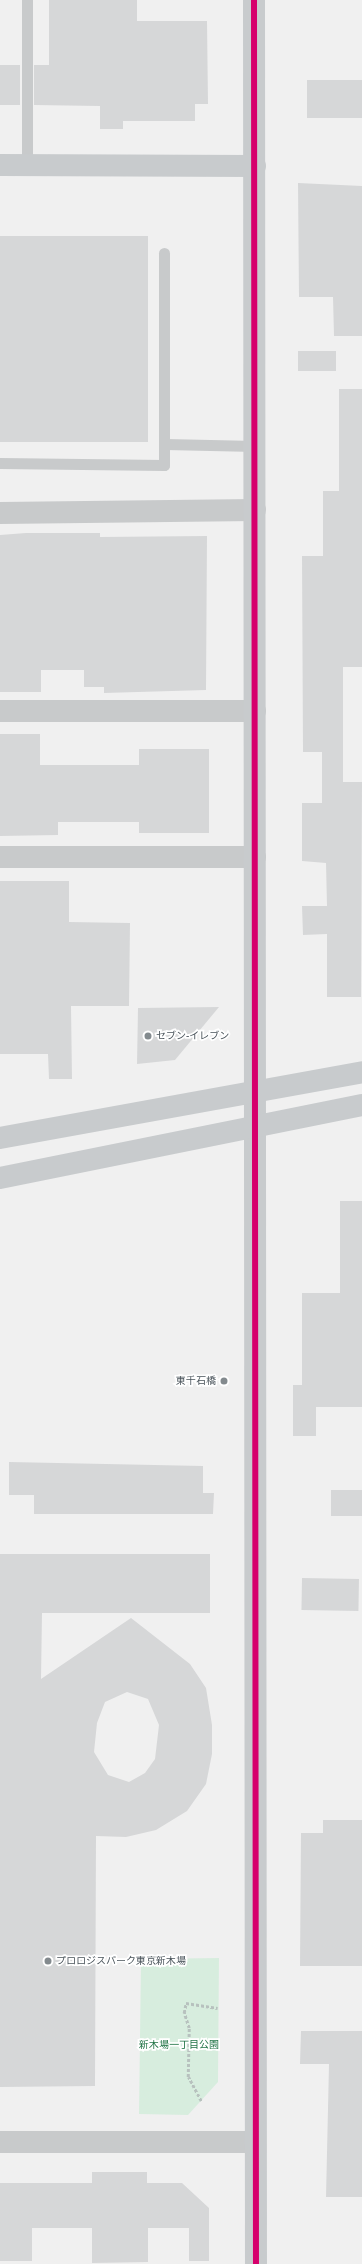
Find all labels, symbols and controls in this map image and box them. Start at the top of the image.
place label: セブン-イレブン [156,1030,229,1042]
marker: セブン-イレブン [143,1031,153,1041]
place label: 東千石橋 [176,1375,216,1387]
marker: 東千石橋 [219,1376,229,1386]
place label: プロロジスパーク東京新木場 [56,1955,186,1967]
marker: プロロジスパーク東京新木場 [43,1956,53,1966]
park label: 新木場一丁目公園 [139,2039,219,2051]

